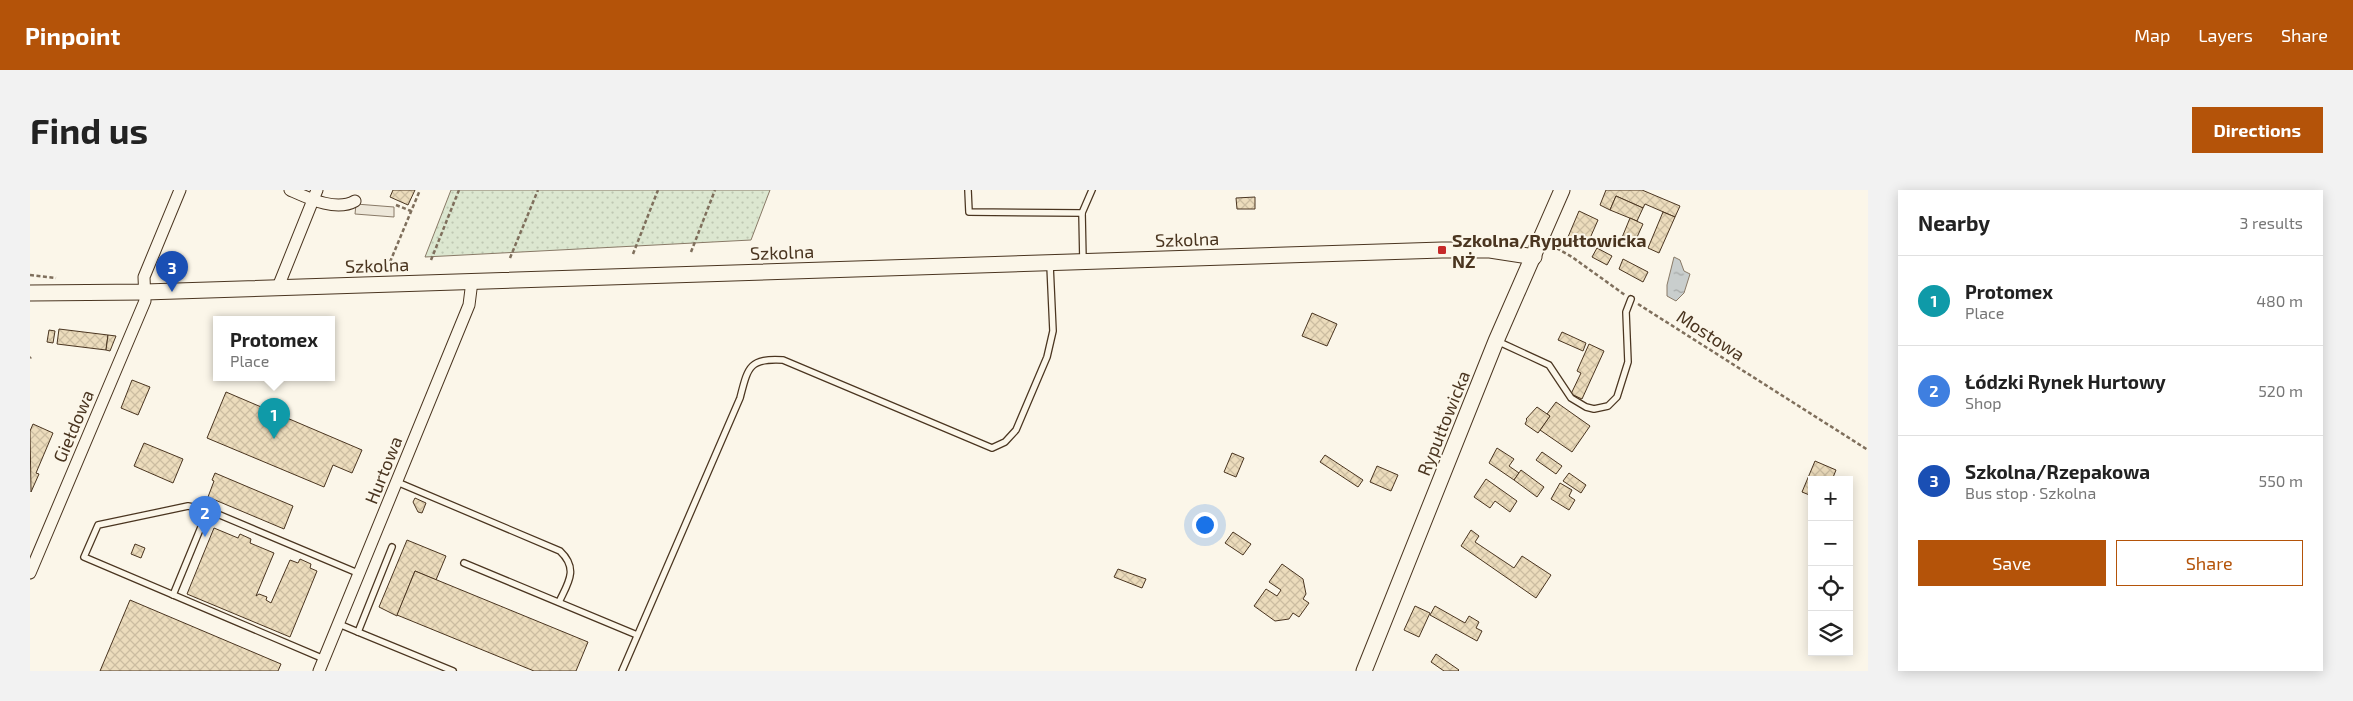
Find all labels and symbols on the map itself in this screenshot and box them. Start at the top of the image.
street label: Szkolna [1155,227,1219,251]
place label: Szkolna/Rypułtowicka NŻ [1452,229,1647,272]
street label: Szkolna [750,240,814,264]
marker: Szkolna/Rypułtowicka NŻ [1436,244,1448,256]
pin: 3 [156,251,188,292]
street label: Szkolna [345,253,409,277]
street label: Mostowa [1673,305,1749,365]
street label: Rypułtowicka [1412,367,1474,479]
street label: Giełdowa [48,386,98,466]
pin: 1 [258,398,290,439]
street label: Hurtowa [359,433,407,507]
pin: 2 [189,496,221,537]
your location [1192,512,1218,538]

